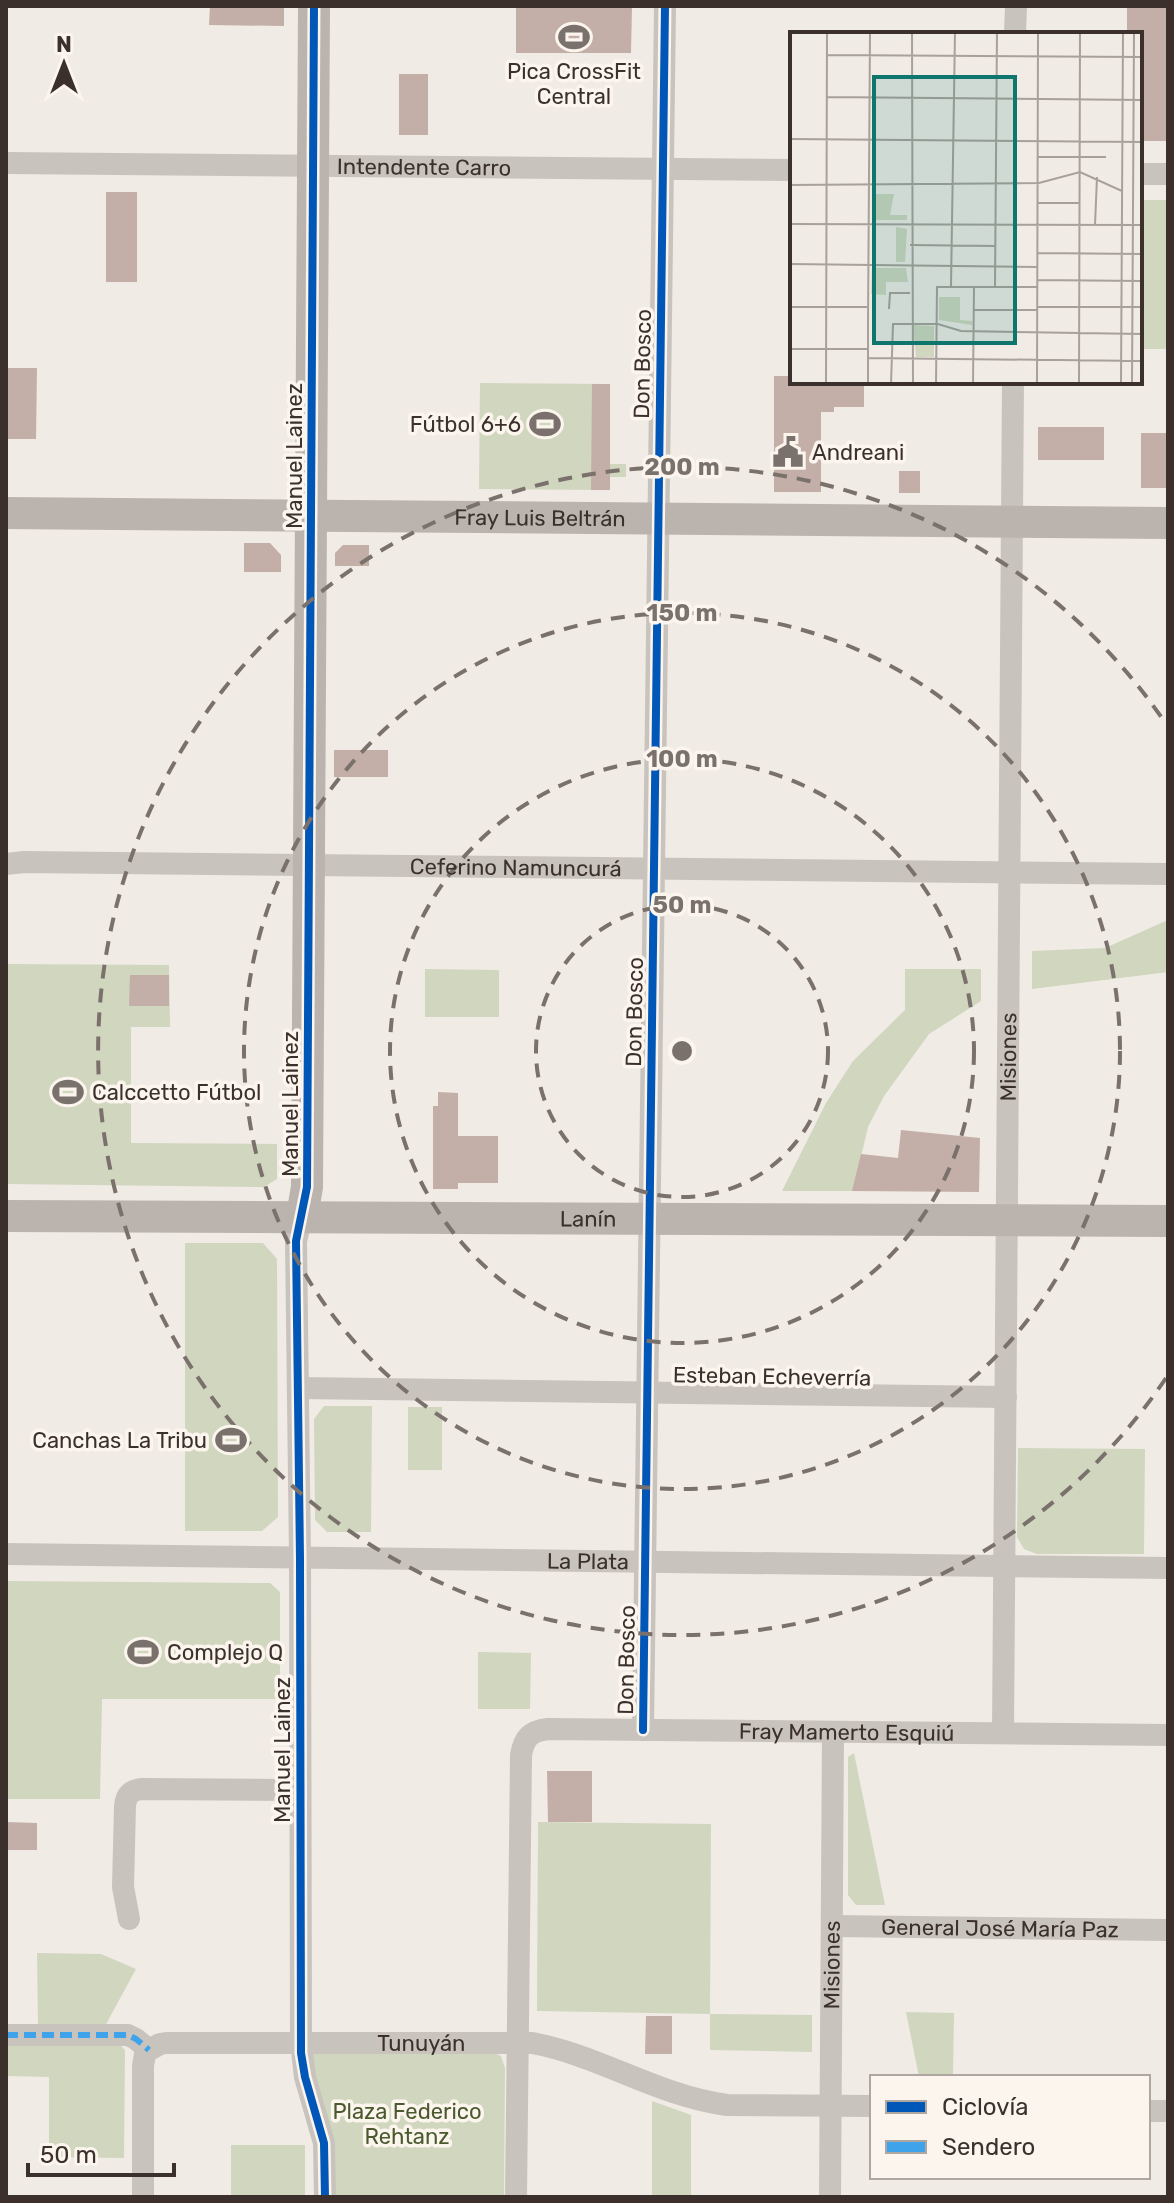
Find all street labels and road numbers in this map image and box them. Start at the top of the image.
street label: Intendente Carro [337,153,511,181]
street label: Don Bosco [628,309,657,419]
street label: Manuel Lainez [281,383,308,529]
street label: Fray Luis Beltrán [454,504,626,532]
street label: Ceferino Namuncurá [410,853,622,882]
street label: Don Bosco [620,957,649,1067]
street label: Misiones [995,1012,1022,1102]
street label: Manuel Lainez [277,1031,304,1177]
street label: Lanín [560,1205,616,1233]
street label: Esteban Echeverría [673,1361,871,1392]
street label: La Plata [547,1548,629,1576]
street label: Don Bosco [612,1605,641,1715]
street label: Manuel Lainez [269,1677,296,1823]
street label: Fray Mamerto Esquiú [739,1718,955,1747]
street label: General José María Paz [881,1914,1119,1943]
street label: Misiones [818,1920,846,2010]
street label: Tunuyán [377,2030,465,2057]

